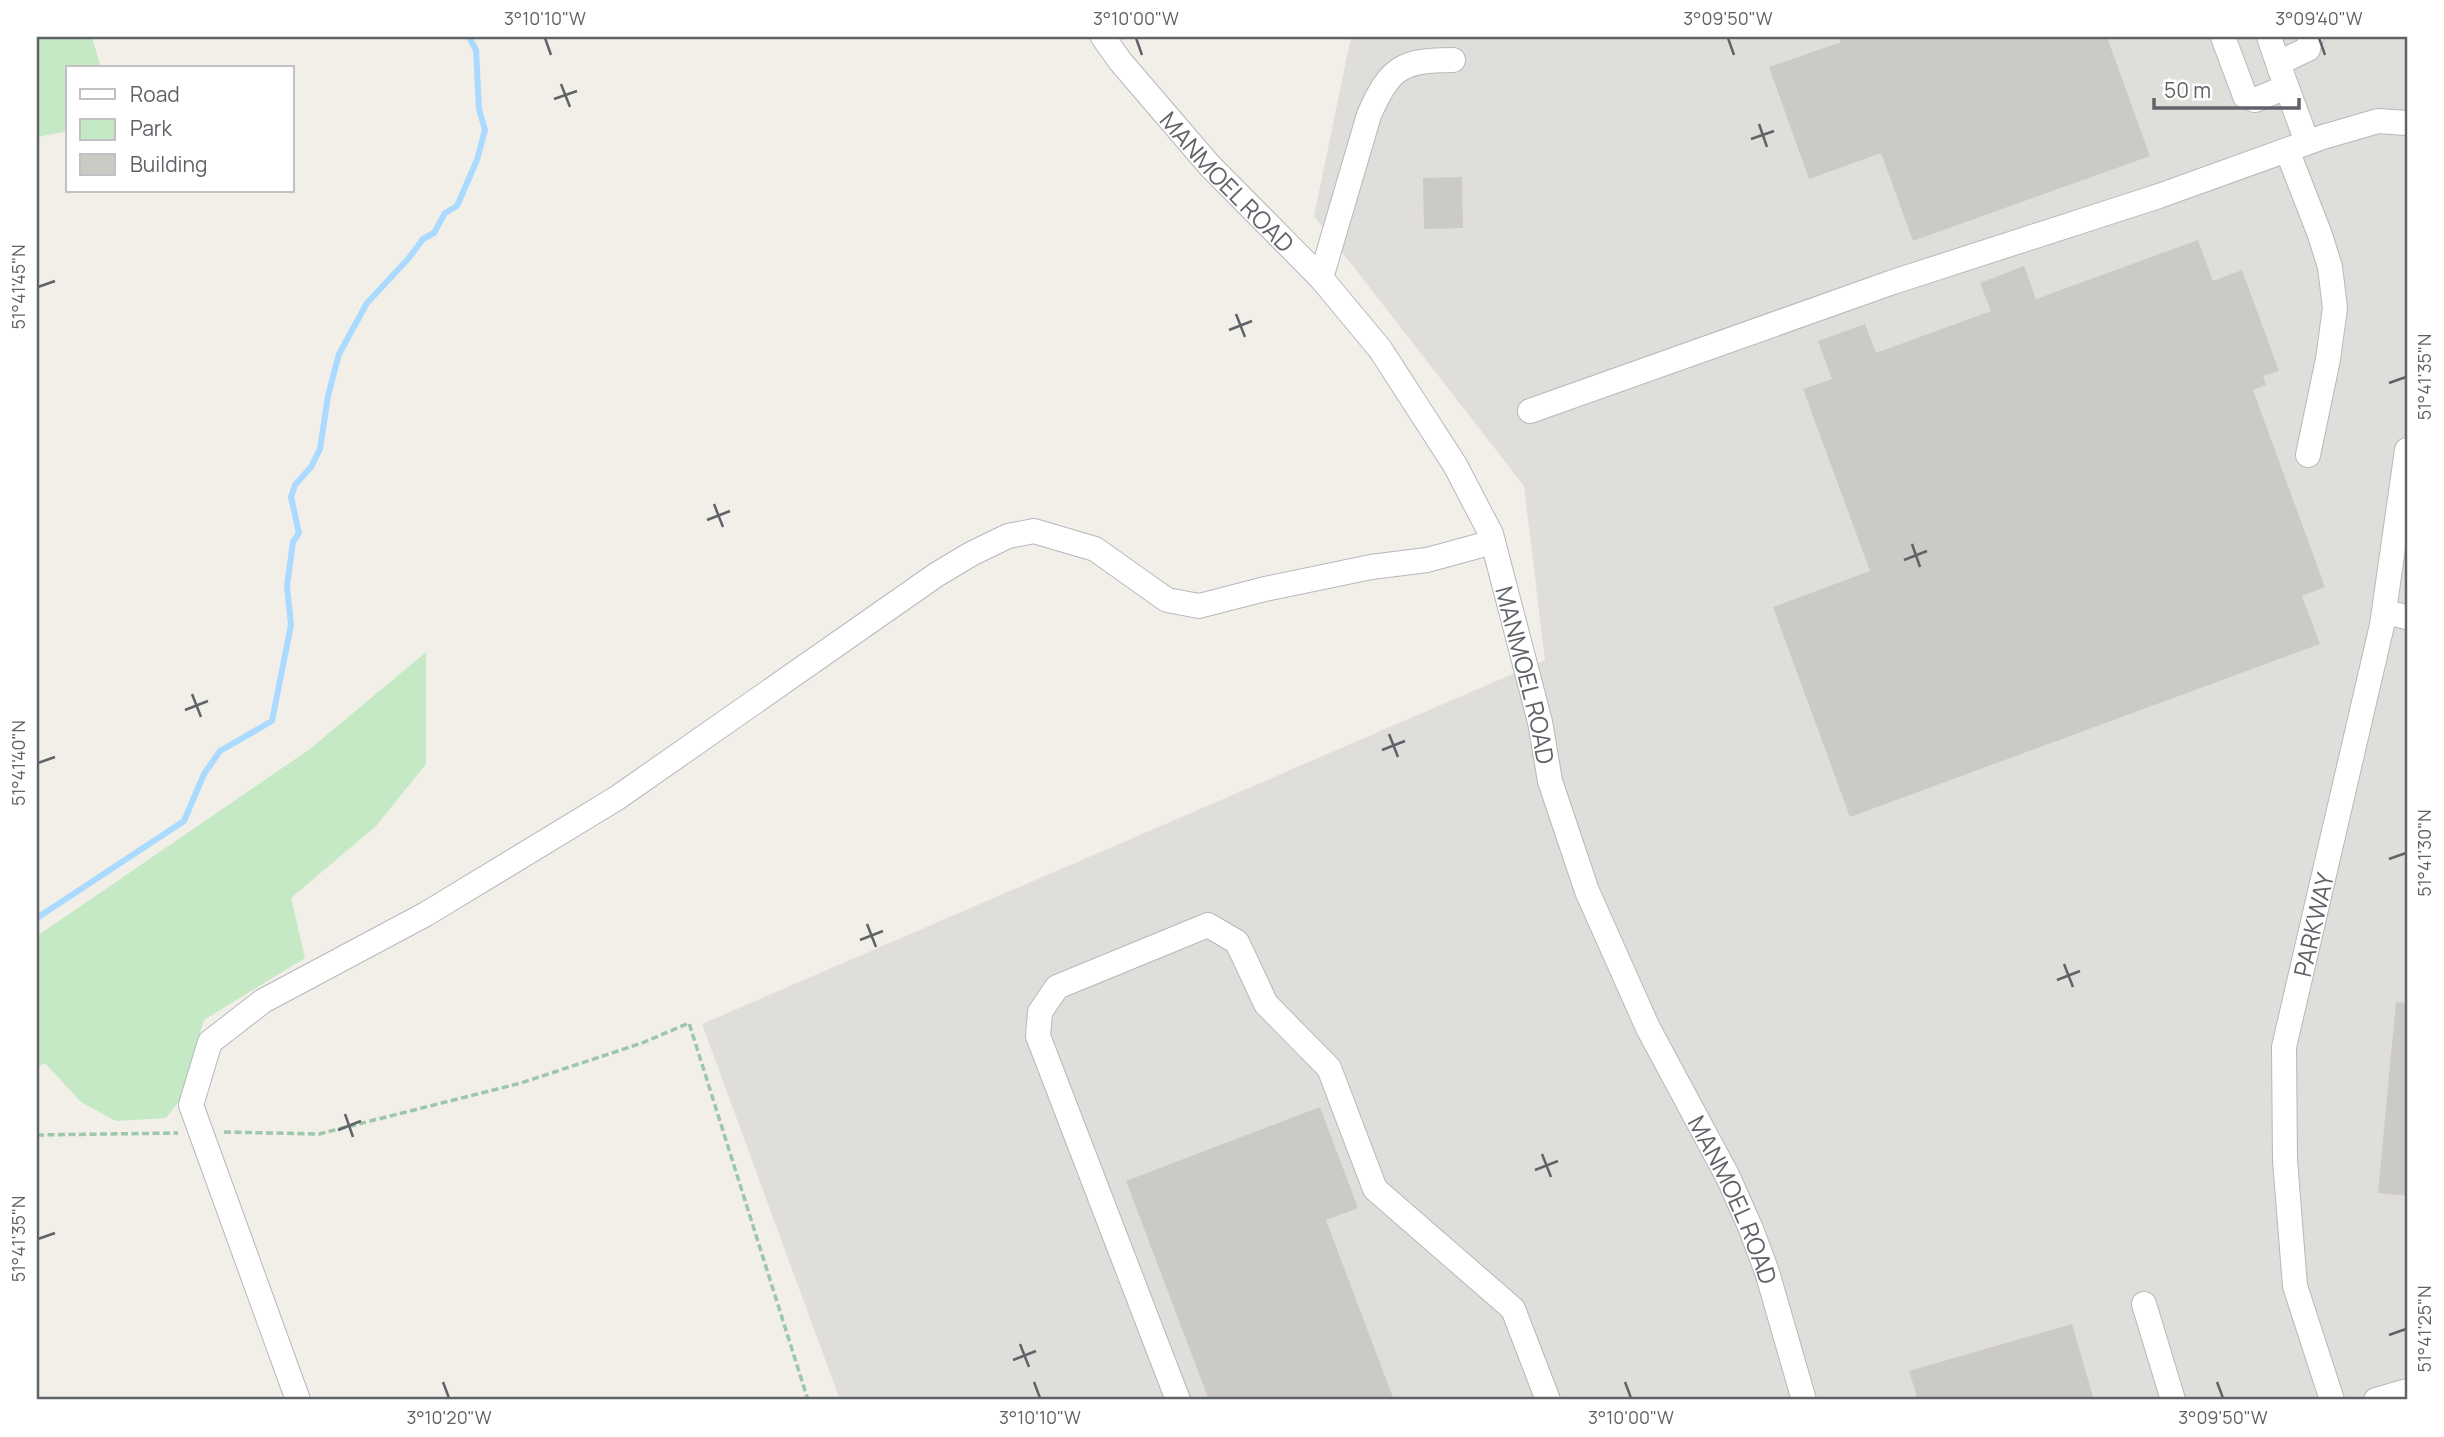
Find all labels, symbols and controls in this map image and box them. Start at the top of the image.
text: 3°10'10"W [504,6,586,30]
text: 3°10'00"W [1093,6,1179,30]
text: 3°09'50"W [1683,6,1773,30]
text: 3°09'40"W [2275,6,2363,30]
legend [66,66,294,192]
scale bar [2154,66,2299,110]
text: 50 m [2164,76,2211,104]
text: Road [130,80,180,108]
street label: MANMOEL ROAD [1153,104,1302,259]
text: Park [130,114,172,142]
text: Building [130,150,207,178]
text: 51°41'45"N [6,244,30,330]
text: 51°41'35"N [2412,334,2436,420]
street label: MANMOEL ROAD [1489,582,1563,766]
text: 51°41'40"N [6,720,30,806]
text: 51°41'30"N [2412,809,2436,897]
street label: PARKWAY [2284,869,2341,980]
street label: MANMOEL ROAD [1681,1109,1786,1288]
text: 51°41'35"N [6,1196,30,1282]
text: 51°41'25"N [2412,1285,2436,1373]
text: 3°10'20"W [406,1405,492,1429]
text: 3°10'10"W [999,1405,1081,1429]
text: 3°10'00"W [1588,1405,1674,1429]
text: 3°09'50"W [2178,1405,2268,1429]

